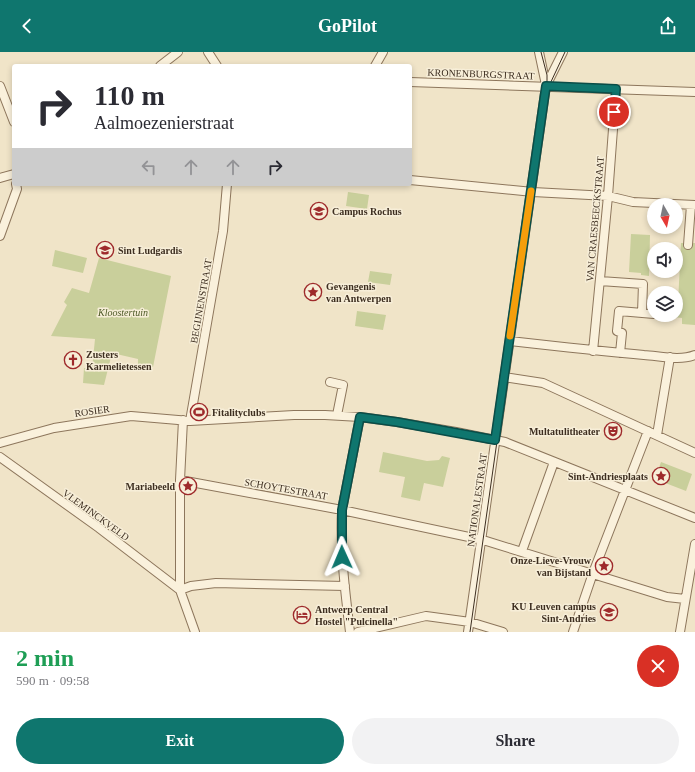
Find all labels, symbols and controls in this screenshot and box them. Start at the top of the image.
icon: back [16,15,38,37]
icon: share [657,15,679,37]
text: GoPilot [318,16,377,36]
street label: KRONENBURGSTRAAT [427,67,535,81]
icon: right [28,80,80,132]
text: 110 m [94,80,165,111]
pin [597,95,631,129]
icon: arrive [603,101,625,123]
text: Aalmoezenierstraat [94,113,234,133]
icon: left [138,156,160,178]
icon: ahead [180,156,202,178]
icon: ahead [222,156,244,178]
icon: right [264,156,286,178]
street label: VAN CRAESBEECKSTRAAT [584,156,606,282]
north arrow [647,198,683,234]
map controls [647,198,683,322]
school or university icon: Campus Rochus [309,201,329,221]
place label: Campus Rochus [332,206,402,217]
school or university icon: Sint Ludgardis [95,240,115,260]
button: sound [647,242,683,278]
place label: Sint Ludgardis [118,245,182,256]
street label: BEGIJNENSTRAAT [188,258,214,344]
place label: Gevangenis van Antwerpen [326,281,392,304]
place icon: Gevangenis van Antwerpen [303,282,323,302]
button: layers [647,286,683,322]
park label: Kloostertuin [97,307,148,318]
place label: Zusters Karmelietessen [86,349,152,372]
church icon: Zusters Karmelietessen [63,350,83,370]
sports icon: Fitalityclubs [189,402,209,422]
street label: ROSIER [74,403,111,419]
place label: Fitalityclubs [212,407,265,418]
theatre icon: Multatulitheater [603,421,623,441]
place label: Multatulitheater [529,426,601,437]
street label: NATIONALESTRAAT [465,452,489,548]
place icon: Sint-Andriesplaats [651,466,671,486]
place label: Sint-Andriesplaats [568,471,648,482]
place icon: Mariabeeld [178,476,198,496]
street label: SCHOYTESTRAAT [244,476,328,502]
place label: Mariabeeld [126,481,175,492]
street label: VLEMINCKVELD [61,487,131,543]
position arrow [321,536,363,578]
place label: Onze-Lieve-Vrouw van Bijstand [510,555,592,578]
place icon: Onze-Lieve-Vrouw van Bijstand [594,556,614,576]
place label: KU Leuven campus Sint-Andries [512,601,596,624]
school or university icon: KU Leuven campus Sint-Andries [599,602,619,622]
place label: Antwerp Central Hostel "Pulcinella" [315,604,398,627]
hotel icon: Antwerp Central Hostel "Pulcinella" [292,605,312,625]
text: 2 min [16,645,74,671]
button: close [637,645,679,687]
text: 590 m · 09:58 [16,673,89,688]
button: Exit [16,718,344,764]
button: Share [352,718,679,764]

